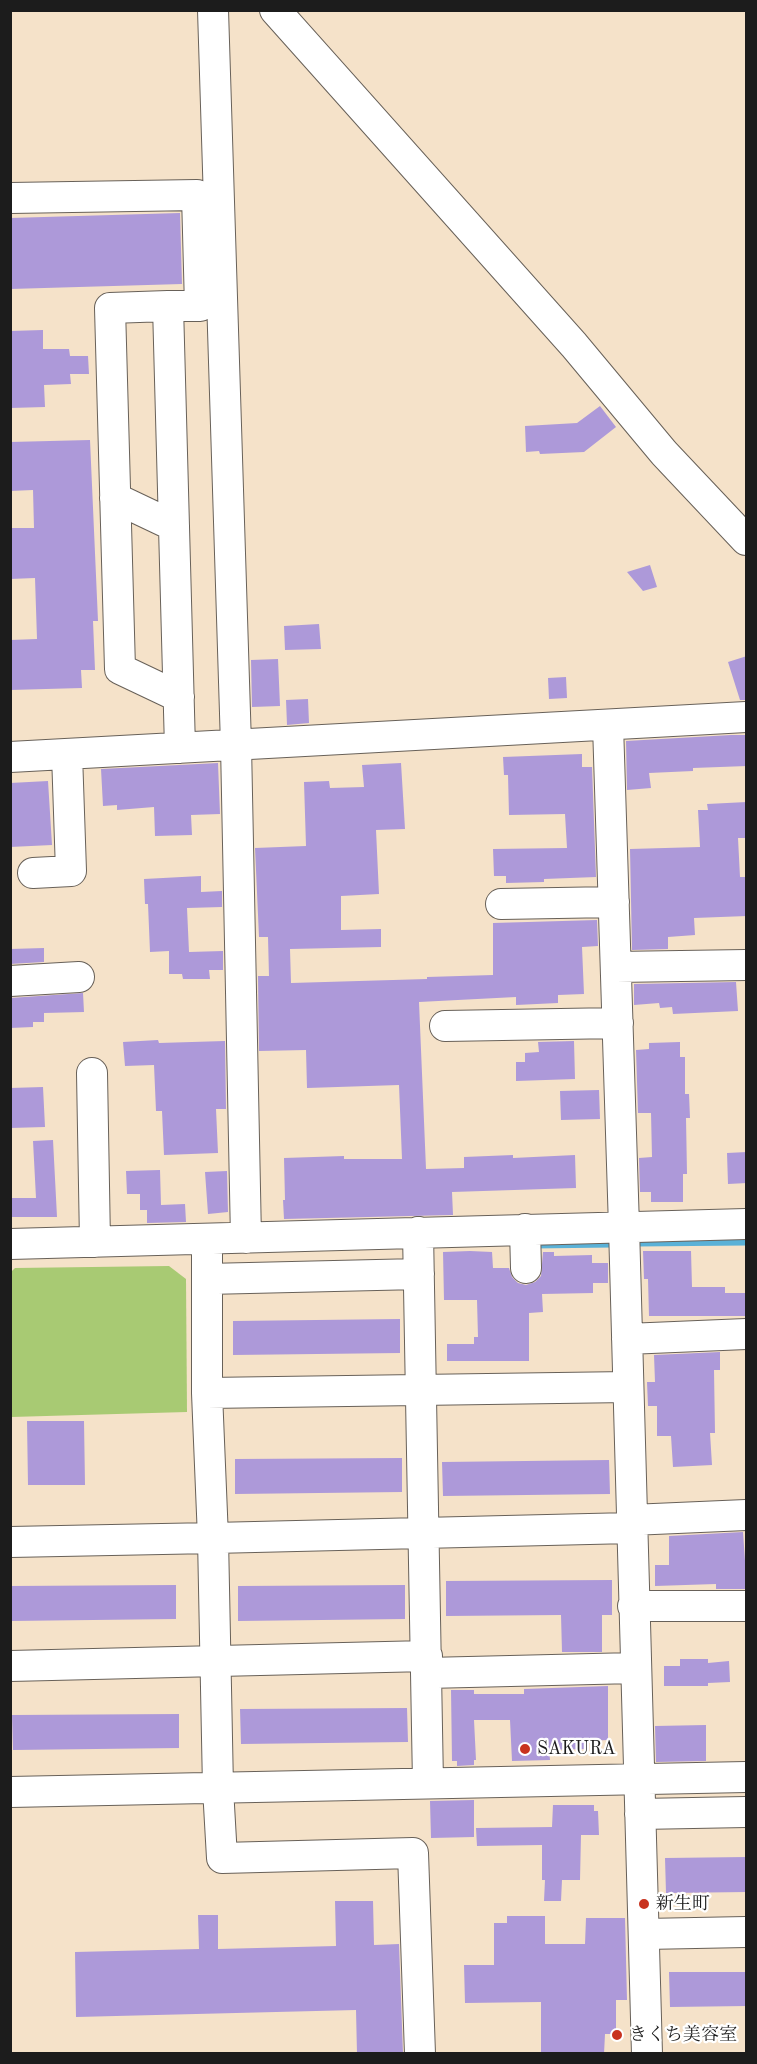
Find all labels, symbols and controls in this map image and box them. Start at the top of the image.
place label: SAKURA [537,1738,616,1760]
marker: SAKURA [518,1742,532,1756]
place label: 新生町 [656,1893,710,1915]
marker: 新生町 [637,1897,651,1911]
place label: きくち美容室 [629,2024,737,2046]
marker: きくち美容室 [610,2028,624,2042]

